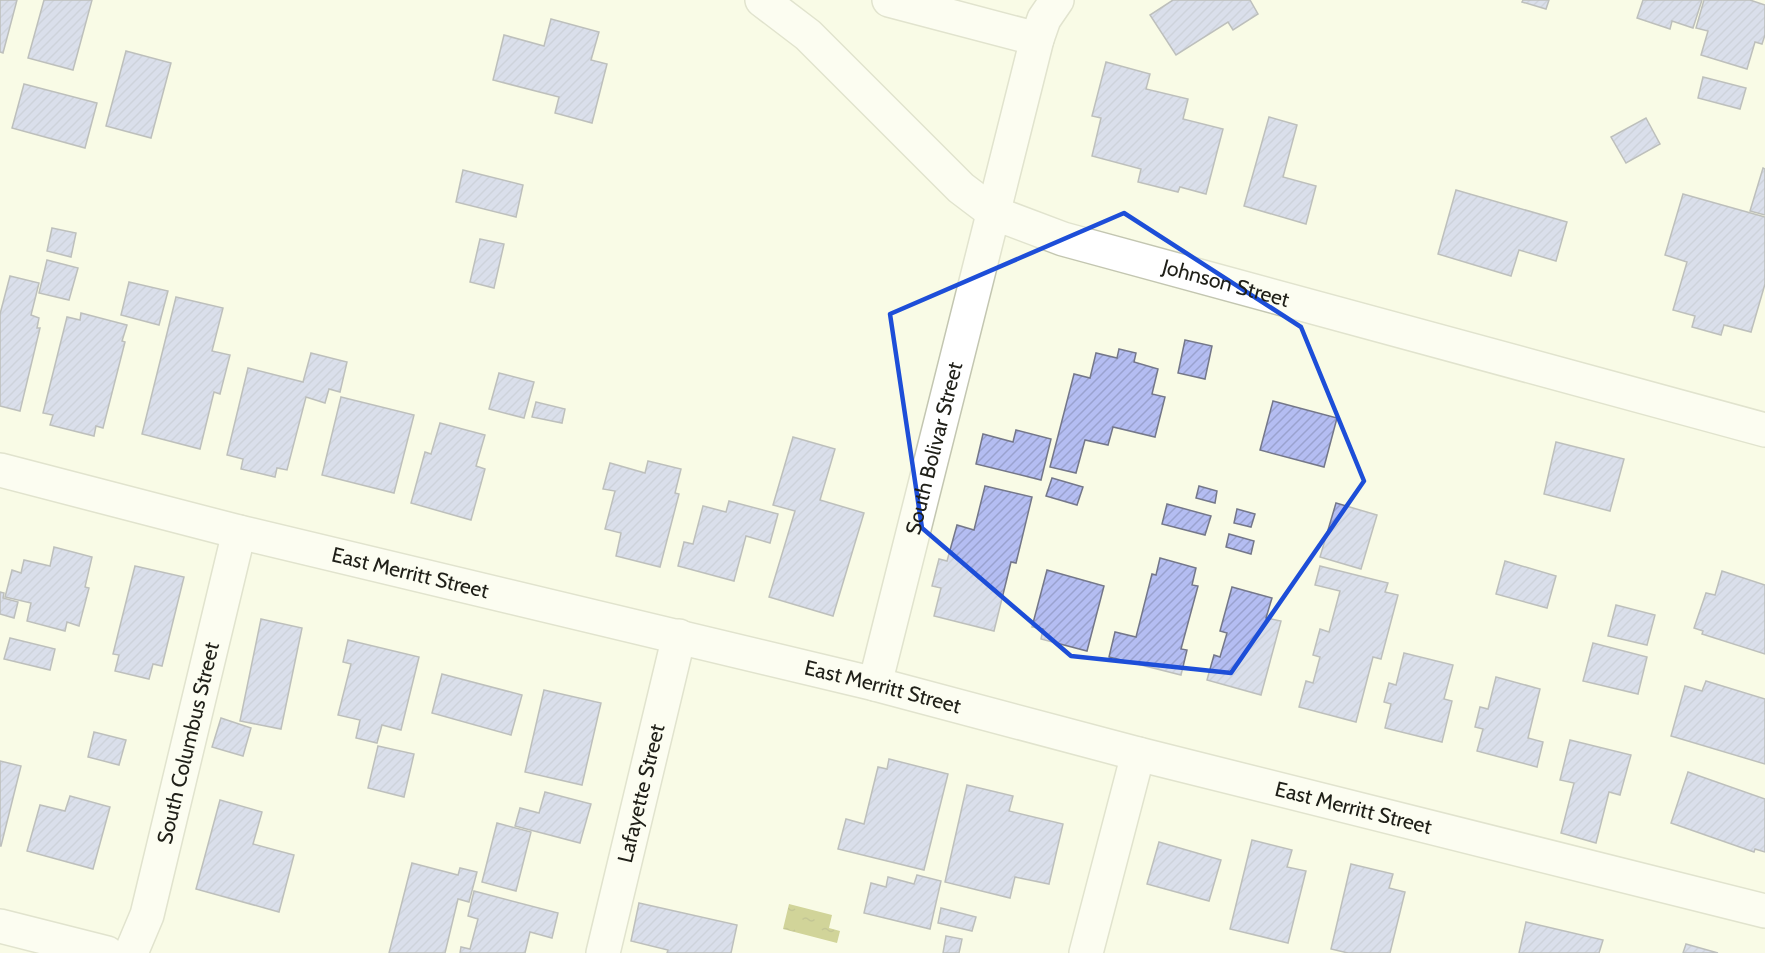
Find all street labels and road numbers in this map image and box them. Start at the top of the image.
street label: Johnson Street [1159,253,1292,312]
street label: South Bolivar Street [900,359,967,537]
street label: East Merritt Street [329,542,491,603]
street label: South Columbus Street [151,640,224,846]
street label: East Merritt Street [802,655,964,718]
street label: Lafayette Street [612,722,669,865]
street label: East Merritt Street [1273,776,1434,839]

